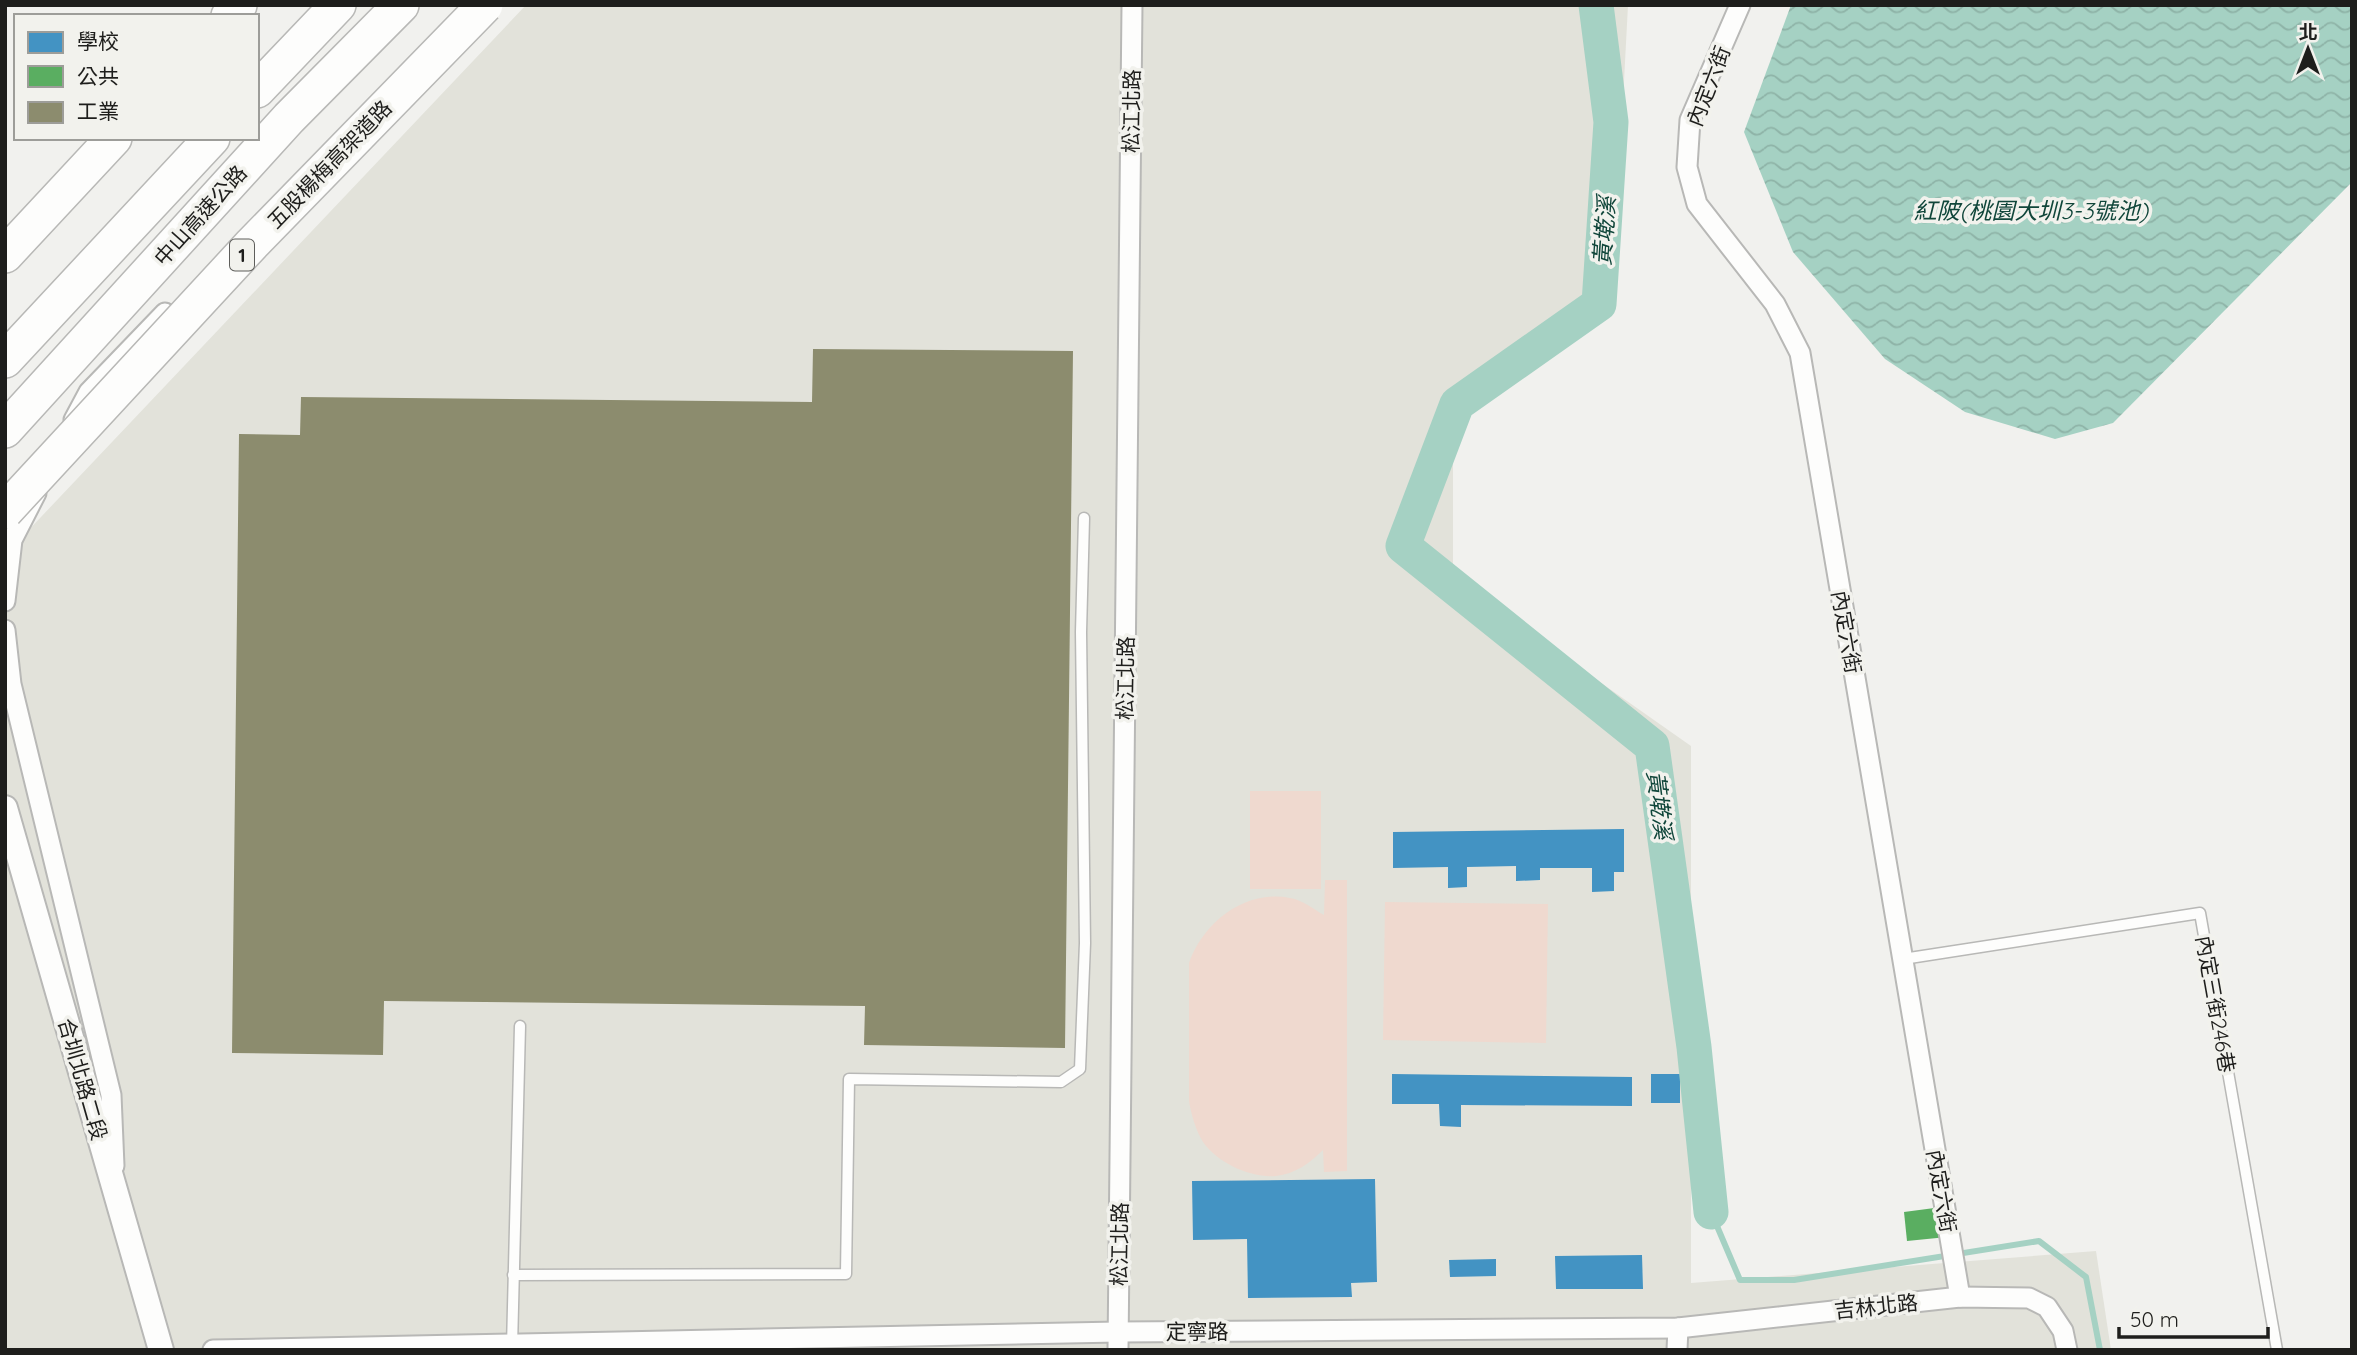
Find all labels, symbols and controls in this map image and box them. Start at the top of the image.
legend [14,14,259,140]
north arrow [2273,14,2343,84]
text: 北 [2298,20,2318,44]
text: 學校 [77,28,119,54]
street label: 內定六街 [1681,42,1735,130]
text: 公共 [77,63,119,89]
street label: 松江北路 [1117,69,1145,153]
street label: 五股楊梅高架道路 [261,95,397,233]
text: 工業 [77,98,119,124]
street label: 中山高速公路 [148,159,252,271]
water label: 黃墘溪 [1587,193,1621,266]
water label: 紅陂(桃園大圳3-3號池) [1914,196,2150,225]
road number: 1 [230,240,254,270]
street label: 內定六街 [1827,588,1867,676]
street label: 松江北路 [1111,636,1139,720]
water label: 黃墘溪 [1641,769,1679,844]
street label: 內定三街246巷 [2191,933,2241,1075]
street label: 合圳北路二段 [53,1015,113,1143]
street label: 內定六街 [1922,1147,1962,1235]
street label: 松江北路 [1105,1202,1133,1286]
street label: 吉林北路 [1833,1289,1919,1323]
scale bar [2119,1296,2268,1340]
text: 50 m [2130,1306,2179,1332]
street label: 定寧路 [1166,1318,1229,1344]

